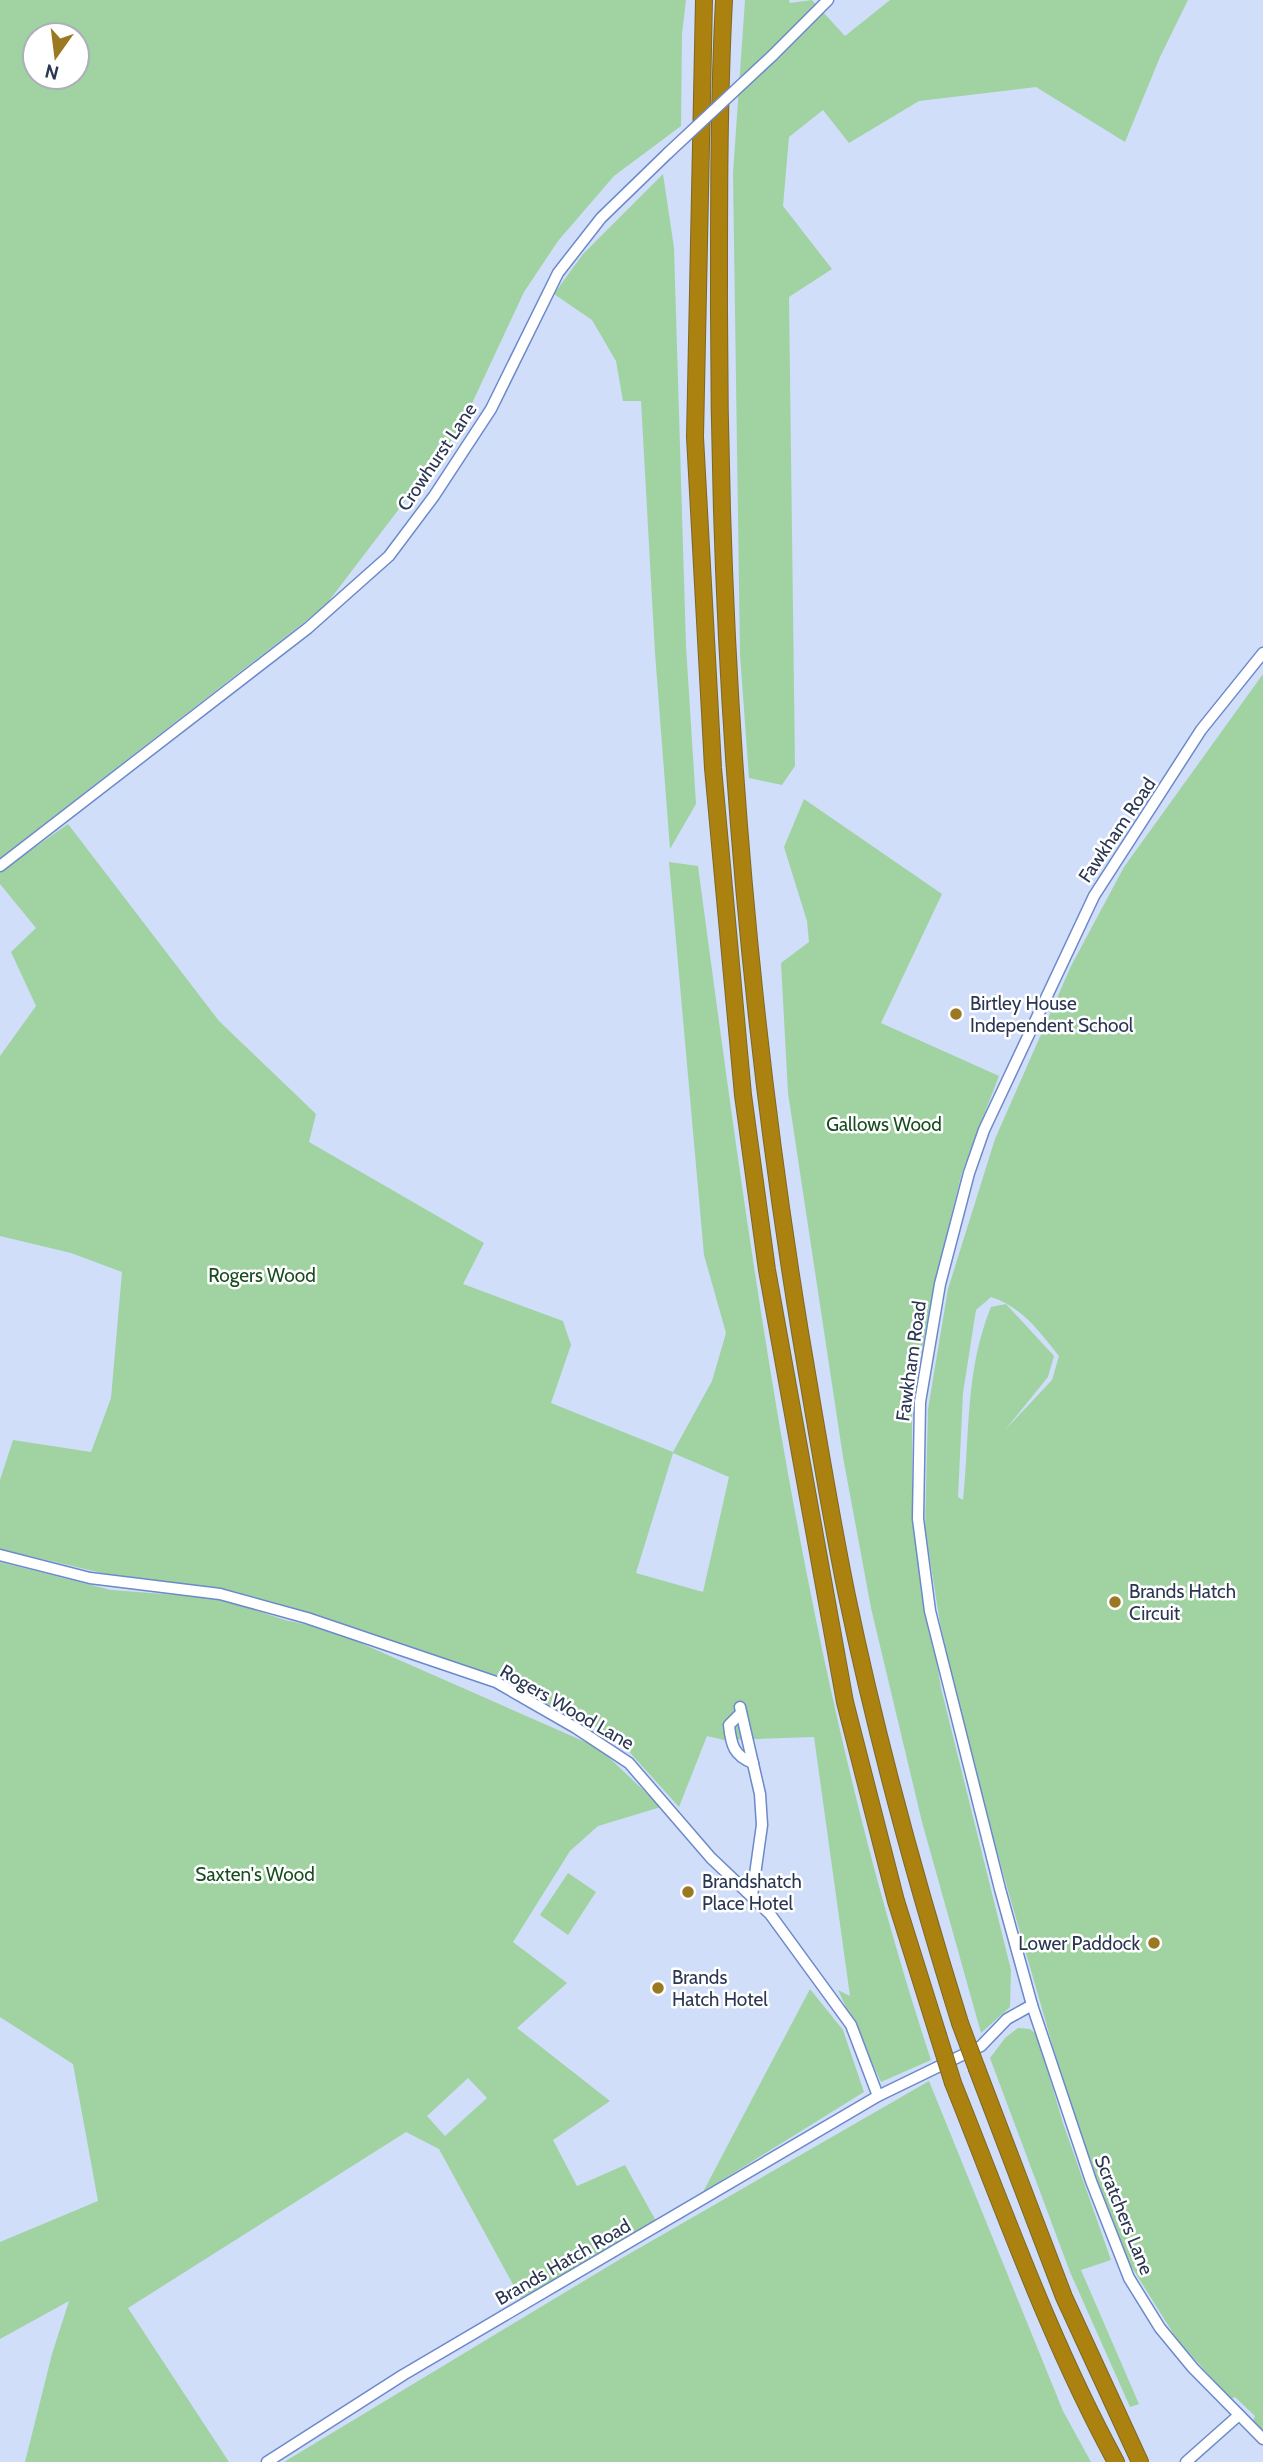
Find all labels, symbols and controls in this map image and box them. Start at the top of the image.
north arrow [21,21,91,91]
text: N [43,59,61,85]
street label: Crowhurst Lane [392,398,482,515]
street label: Fawkham Road [1073,773,1161,887]
place label: Birtley House Independent School [970,992,1134,1037]
marker: Birtley House Independent School [948,1006,964,1022]
park label: Gallows Wood [826,1113,942,1136]
park label: Rogers Wood [208,1264,316,1287]
street label: Fawkham Road [891,1299,931,1423]
place label: Brands Hatch Circuit [1129,1580,1236,1625]
marker: Brands Hatch Circuit [1107,1594,1123,1610]
street label: Rogers Wood Lane [496,1659,638,1755]
park label: Saxten's Wood [195,1863,315,1886]
place label: Brandshatch Place Hotel [702,1870,802,1915]
marker: Brandshatch Place Hotel [680,1884,696,1900]
place label: Lower Paddock [1018,1932,1140,1955]
marker: Lower Paddock [1146,1935,1162,1951]
place label: Brands Hatch Hotel [672,1966,768,2011]
marker: Brands Hatch Hotel [650,1980,666,1996]
street label: Scratchers Lane [1090,2152,1158,2278]
street label: Brands Hatch Road [491,2214,635,2310]

